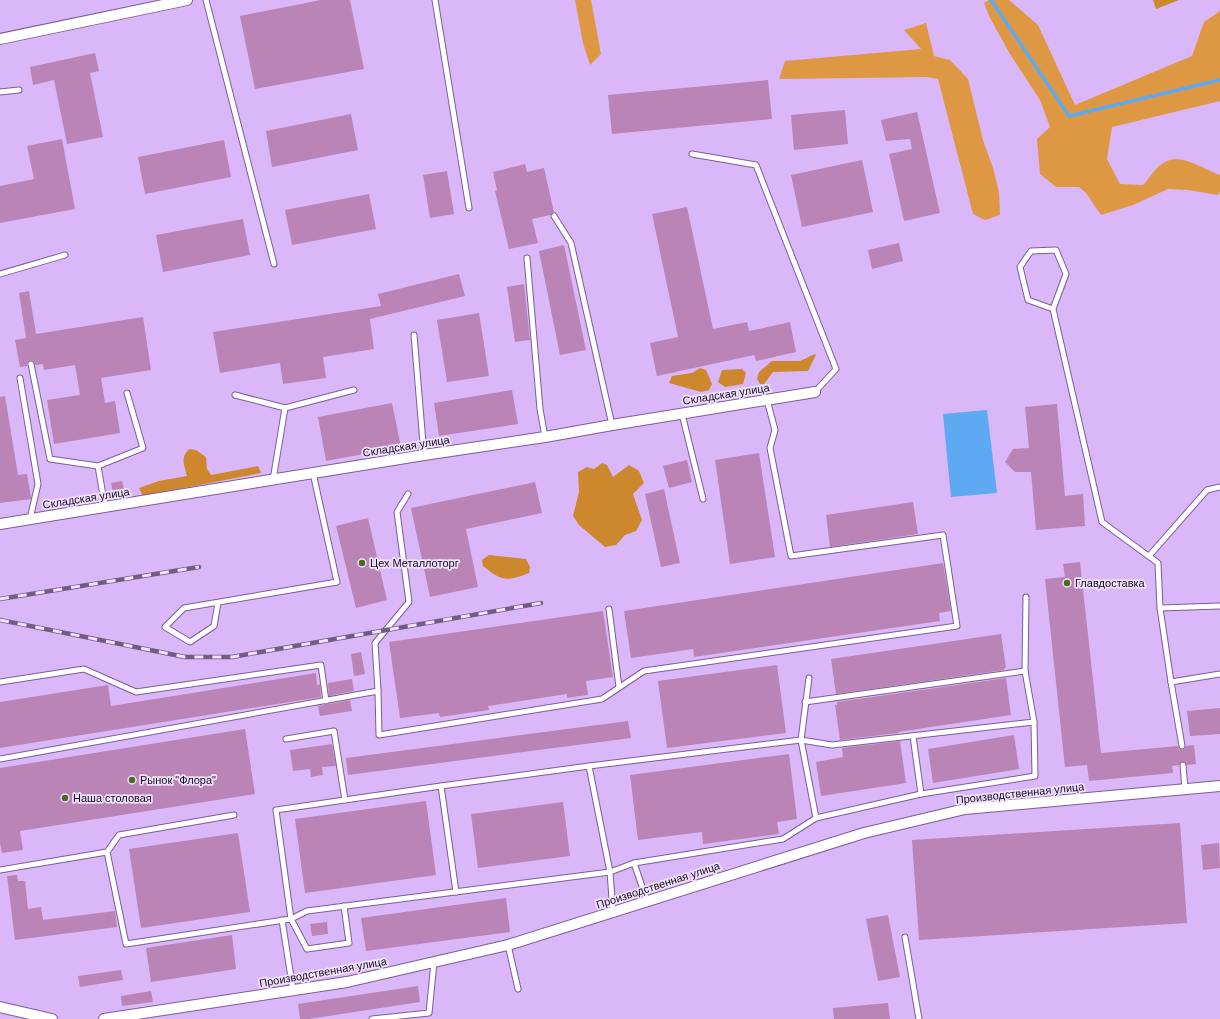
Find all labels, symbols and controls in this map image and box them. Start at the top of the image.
street label: Складская улица [682,381,771,407]
street label: Складская улица [362,433,451,459]
street label: Складская улица [42,485,131,511]
place label: Цех Металлоторг [370,557,459,569]
marker: Цех Металлоторг [357,558,367,568]
place label: Главдоставка [1075,577,1146,589]
marker: Главдоставка [1062,578,1072,588]
place label: Рынок "Флора" [140,774,216,786]
marker: Рынок "Флора" [127,775,137,785]
street label: Производственная улица [955,780,1086,806]
place label: Наша столовая [73,792,152,804]
marker: Наша столовая [60,793,70,803]
street label: Производственная улица [595,859,722,911]
street label: Производственная улица [258,955,389,989]

